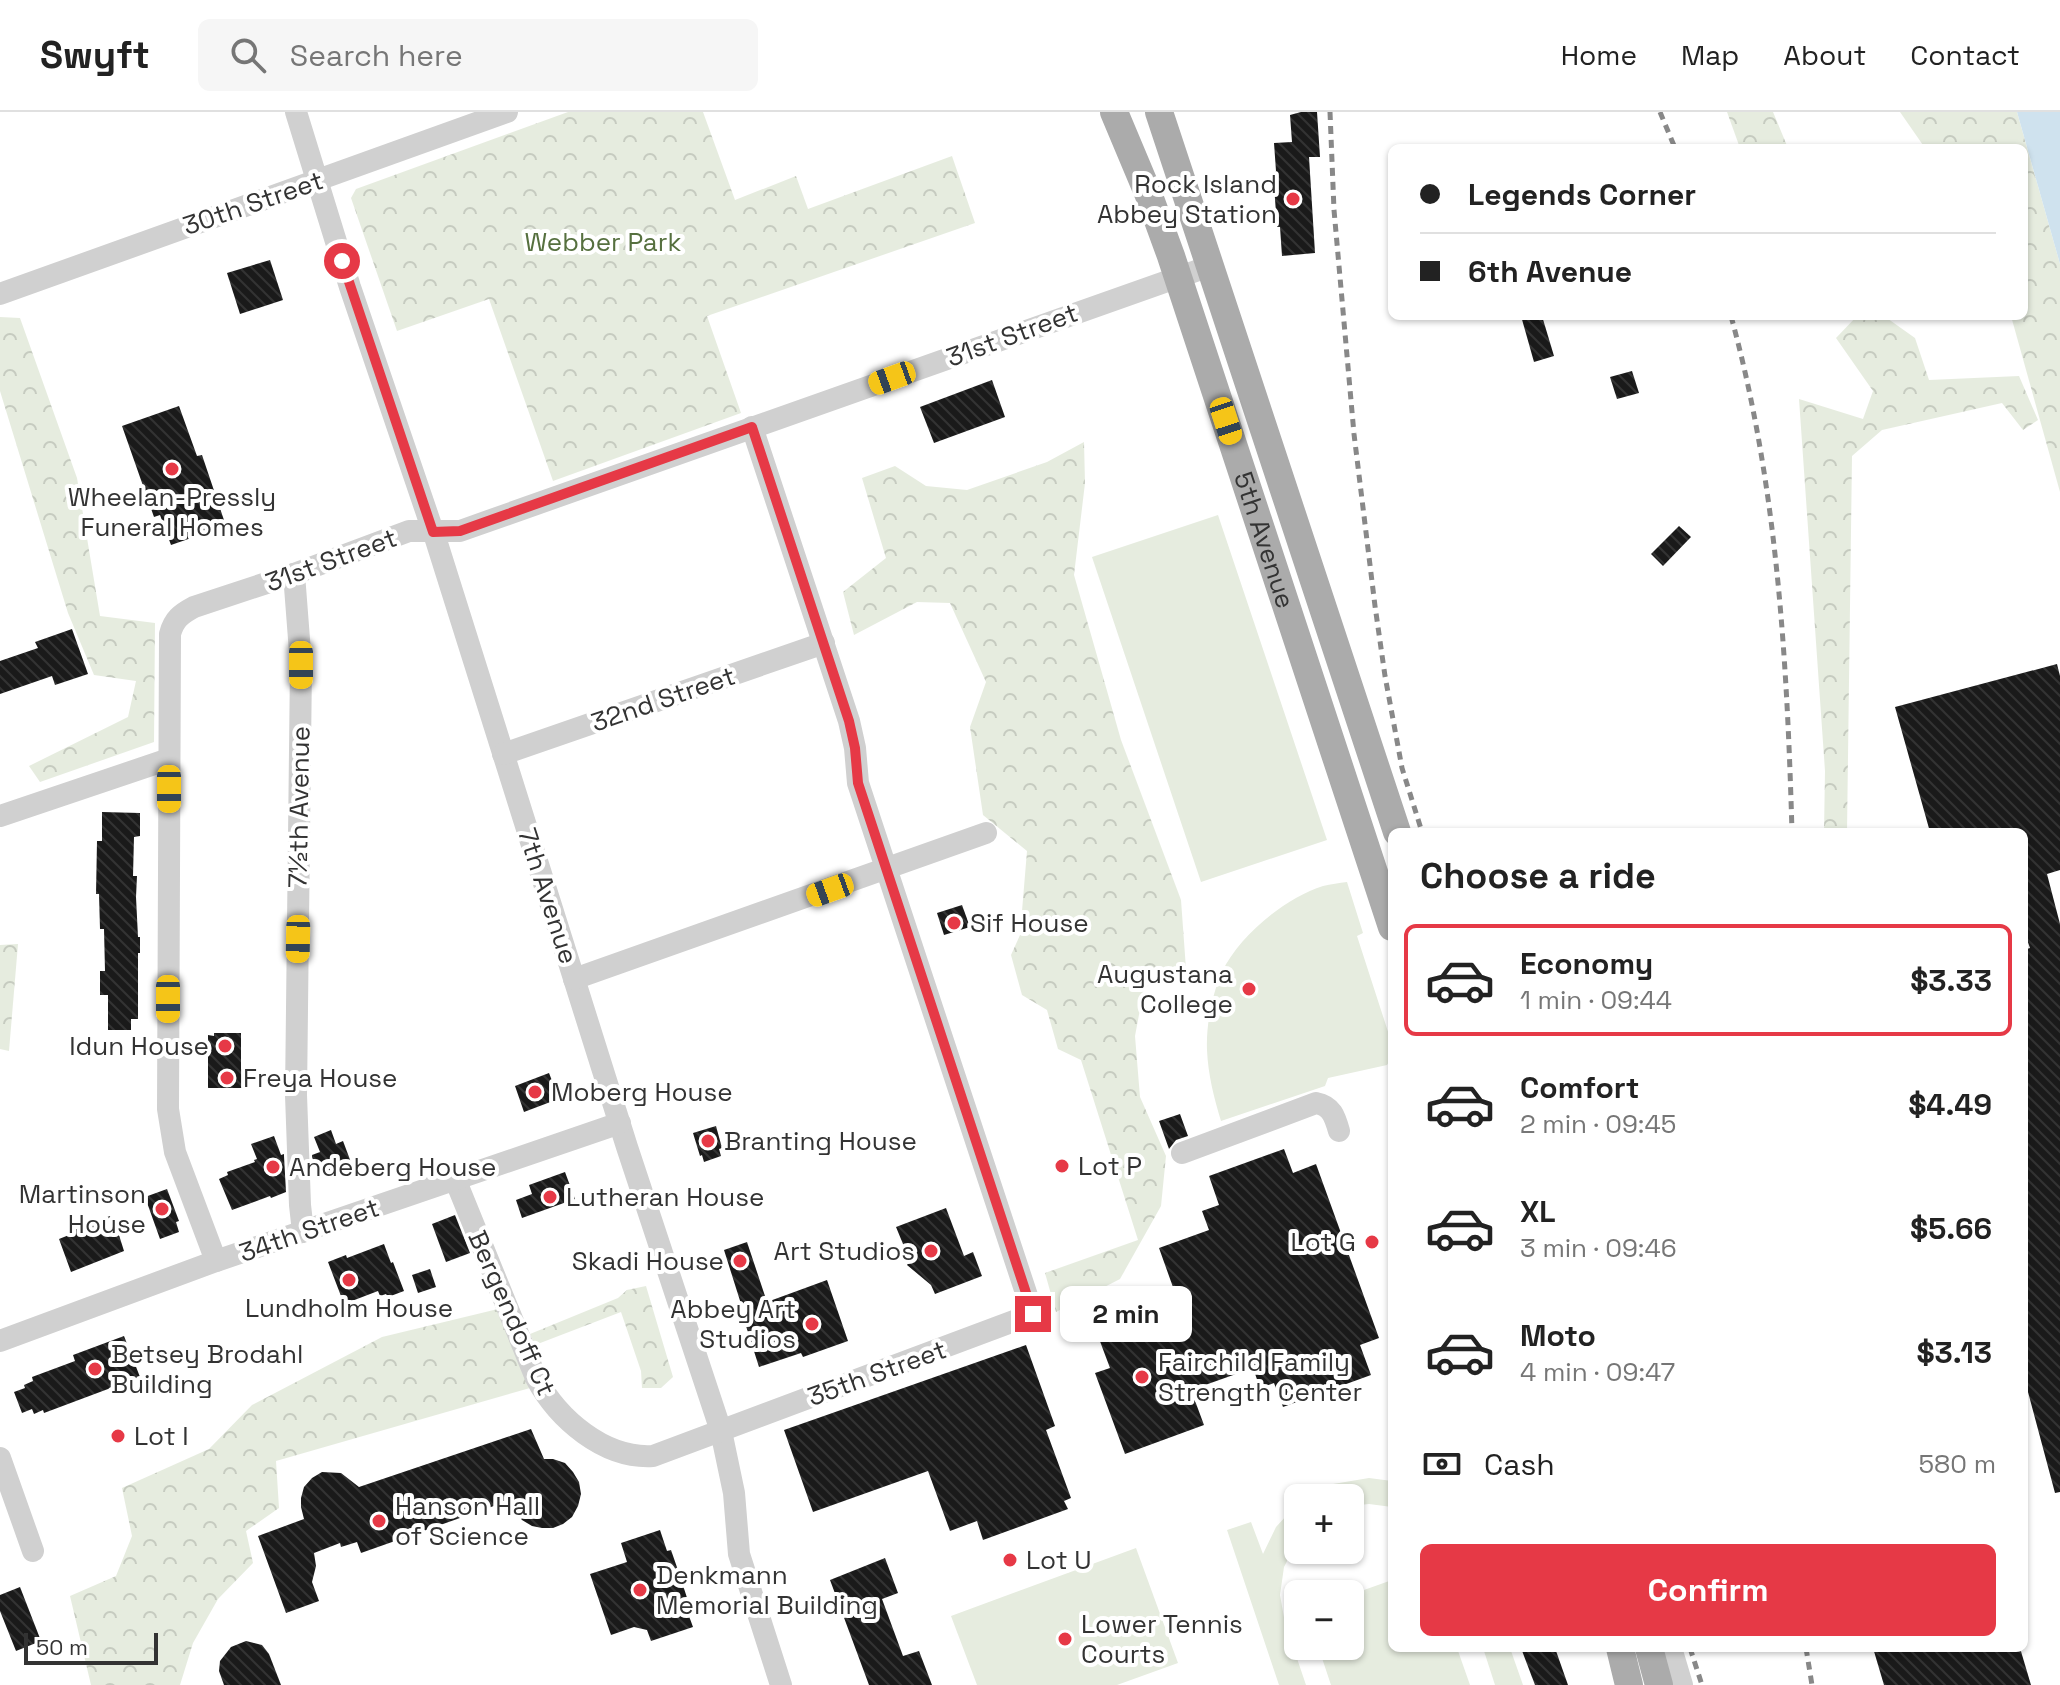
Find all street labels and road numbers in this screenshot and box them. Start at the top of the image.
street label: 30th Street [178,163,328,243]
street label: 31st Street [941,295,1083,375]
street label: 5th Avenue [1226,467,1303,613]
street label: 31st Street [260,520,402,600]
street label: 32nd Street [586,658,740,740]
street label: 7½th Avenue [281,726,317,888]
street label: 7th Avenue [510,824,586,968]
street label: 34th Street [234,1190,384,1270]
street label: Bergendoff Ct [460,1225,564,1401]
street label: 35th Street [803,1332,951,1414]

